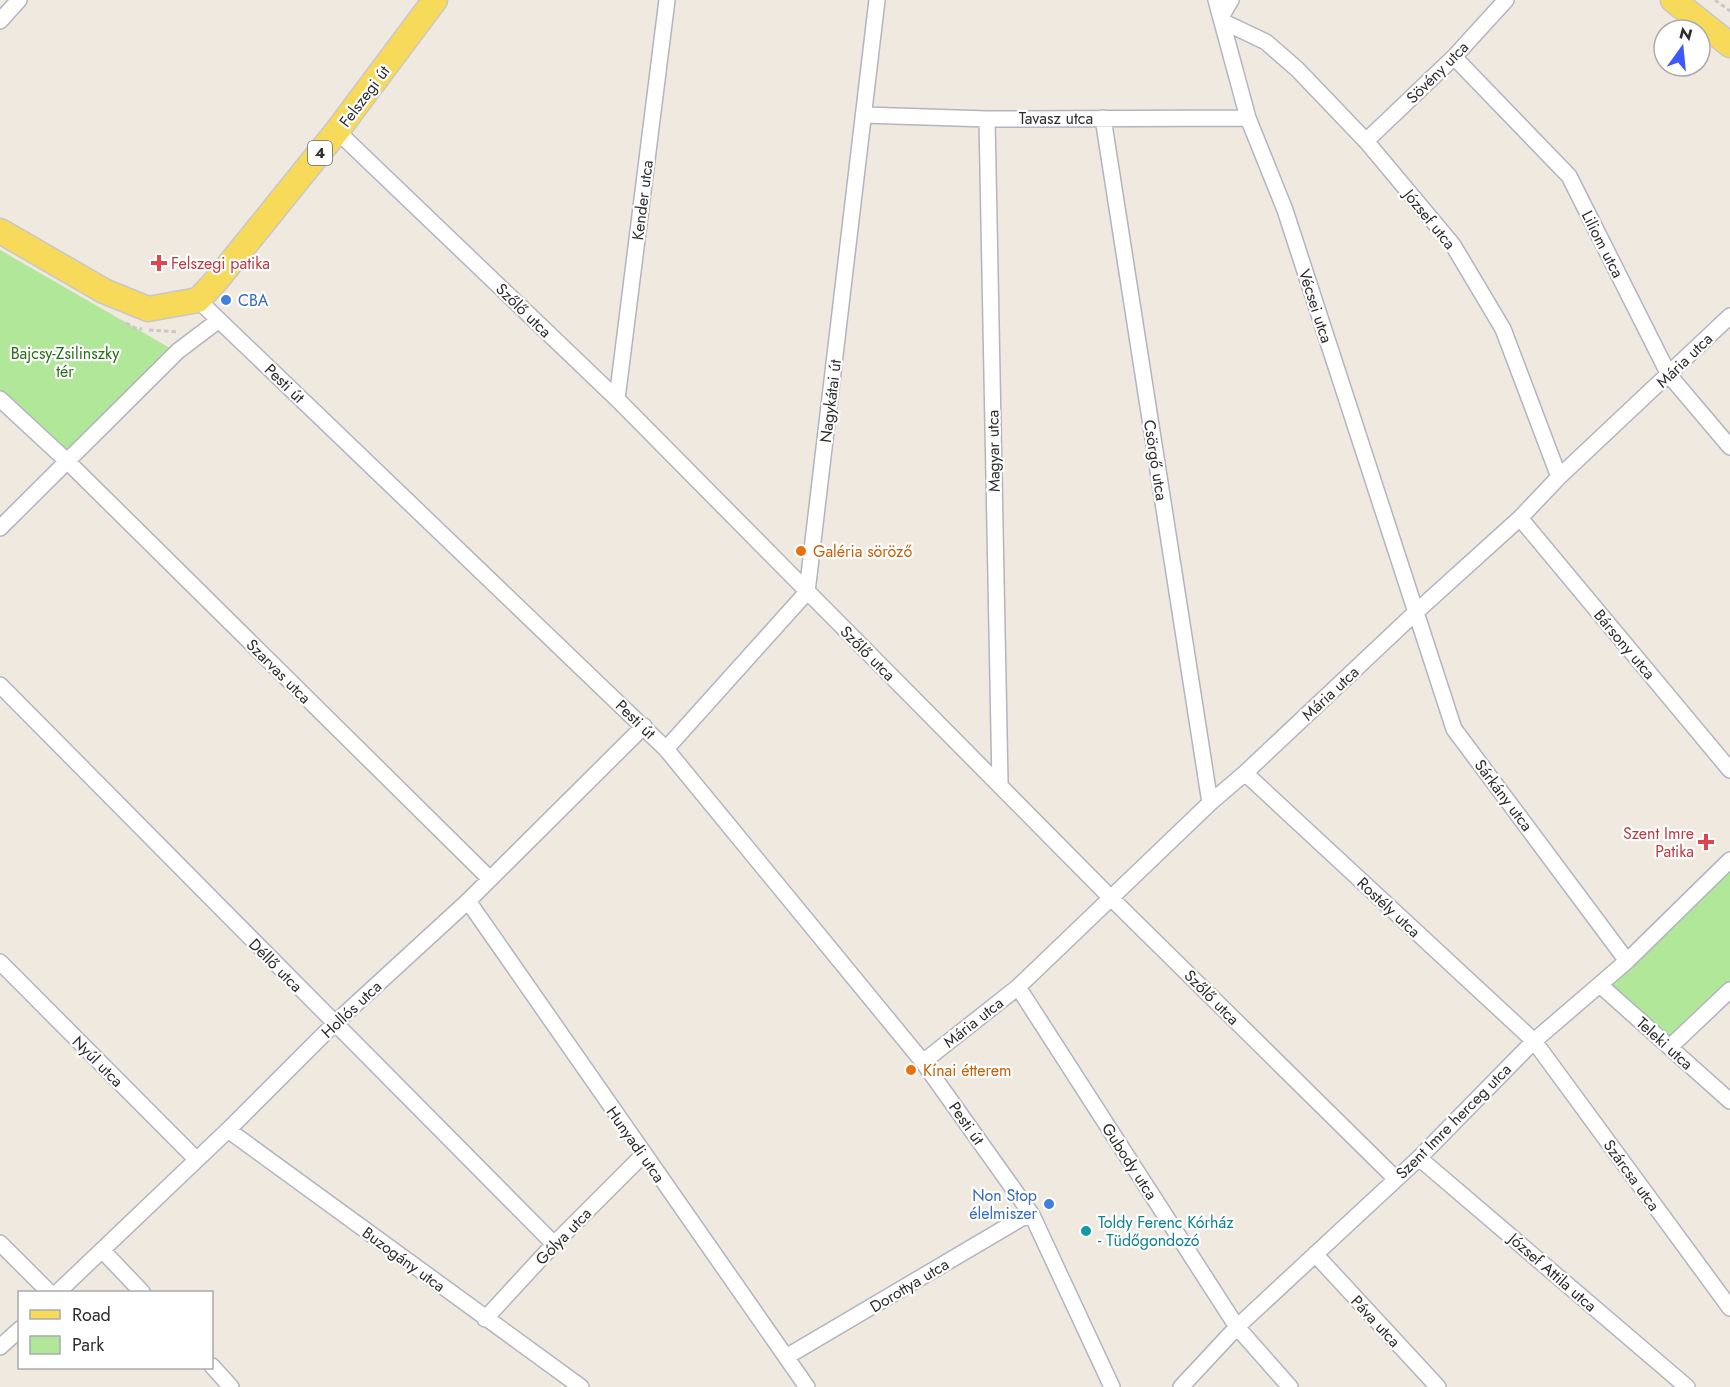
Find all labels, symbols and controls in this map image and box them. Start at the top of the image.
north arrow [1652,18,1712,78]
text: N [1677,21,1695,47]
street label: Sövény utca [1401,36,1474,109]
street label: Felszegi út [334,61,395,132]
street label: Tavasz utca [1019,107,1093,130]
road number: 4 [308,141,332,165]
street label: Kender utca [626,159,659,241]
street label: József utca [1397,183,1461,254]
street label: Liliom utca [1576,207,1629,282]
place label: Felszegi patika [171,252,270,275]
marker: Felszegi patika [152,256,166,270]
street label: Vécsei utca [1293,266,1338,346]
street label: Szőlő utca [491,278,557,343]
place label: CBA [238,289,269,312]
marker: CBA [219,293,233,307]
street label: Mária utca [1651,328,1718,393]
park label: Bajcsy-Zsilinszky tér [11,342,120,383]
street label: Pesti út [259,358,310,408]
street label: Nagykátai út [814,358,847,444]
street label: Magyar utca [981,410,1006,492]
street label: Csörgő utca [1138,418,1173,502]
place label: Galéria söröző [813,540,912,563]
marker: Galéria söröző [794,544,808,558]
street label: Bársony utca [1588,604,1661,684]
street label: Szőlő utca [835,621,900,686]
street label: Szarvas utca [241,634,316,709]
street label: Mária utca [1297,661,1364,726]
street label: Pesti út [610,694,661,744]
street label: Sárkány utca [1469,755,1538,836]
place label: Szent Imre Patika [1623,822,1694,863]
marker: Szent Imre Patika [1699,835,1713,849]
street label: Rostély utca [1352,872,1426,943]
street label: Déllő utca [244,933,308,997]
street label: Szőlő utca [1179,965,1244,1030]
street label: Hollós utca [316,975,387,1043]
street label: Mária utca [938,992,1008,1053]
street label: Teleki utca [1631,1012,1698,1075]
street label: Nyúl utca [67,1031,128,1092]
street label: Szent Imre herceg utca [1390,1058,1516,1184]
place label: Kínai étterem [923,1059,1011,1082]
marker: Kínai étterem [904,1063,918,1077]
street label: Pesti út [943,1097,990,1150]
street label: Hunyadi utca [601,1101,670,1187]
street label: Gubody utca [1096,1118,1163,1204]
street label: Szárcsa utca [1598,1135,1665,1216]
place label: Non Stop élelmiszer [969,1184,1038,1225]
marker: Non Stop élelmiszer [1042,1197,1056,1211]
street label: Gólya utca [530,1202,597,1270]
place label: Toldy Ferenc Kórház - Tüdőgondozó [1098,1211,1234,1252]
street label: Buzogány utca [357,1221,450,1297]
marker: Toldy Ferenc Kórház - Tüdőgondozó [1079,1224,1093,1238]
street label: József Attila utca [1502,1226,1602,1317]
street label: Dorottya utca [865,1253,953,1318]
street label: Páva utca [1346,1290,1406,1352]
legend [18,1291,213,1369]
text: Road [72,1302,111,1328]
text: Park [72,1332,104,1358]

